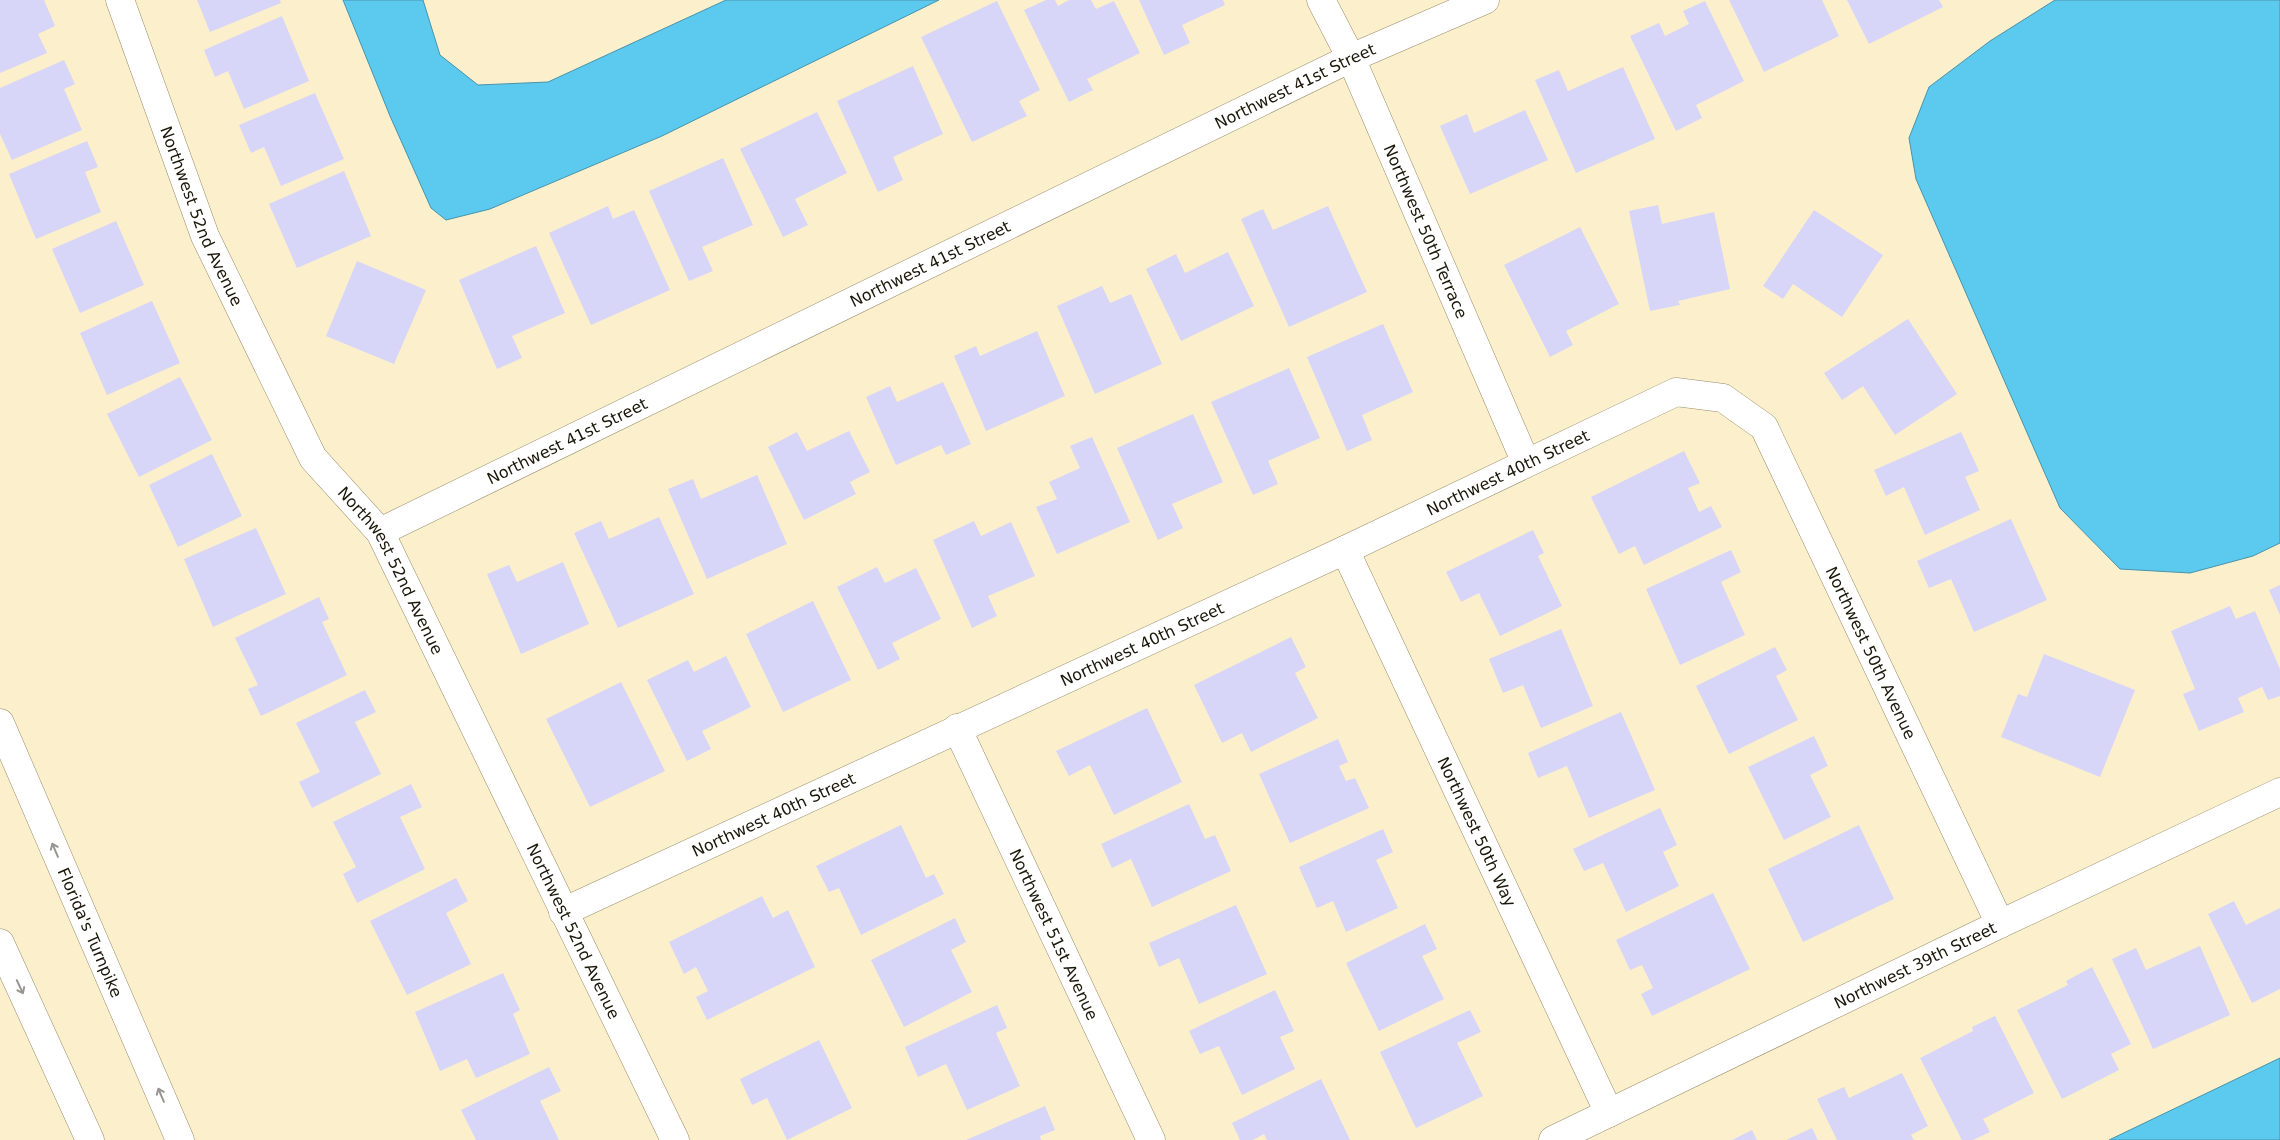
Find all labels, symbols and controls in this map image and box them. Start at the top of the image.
street label: Northwest 41st Street [1212,40,1378,133]
street label: Northwest 52nd Avenue [156,124,247,309]
street label: Northwest 50th Terrace [1379,142,1471,321]
street label: Northwest 41st Street [847,217,1014,311]
street label: Northwest 41st Street [484,394,650,488]
street label: Northwest 40th Street [1424,426,1592,520]
street label: Northwest 52nd Avenue [334,483,447,658]
street label: Northwest 50th Avenue [1822,564,1920,742]
street label: Northwest 40th Street [1057,598,1227,690]
street label: Northwest 50th Way [1433,754,1520,910]
street label: Northwest 40th Street [689,769,858,861]
street label: Northwest 52nd Avenue [523,840,624,1022]
one-way arrow [49,843,59,858]
street label: Northwest 51st Avenue [1005,846,1102,1023]
street label: Florida's Turnpike [54,865,126,1000]
street label: Northwest 39th Street [1831,918,1999,1013]
one-way arrow [16,979,26,994]
one-way arrow [155,1088,165,1103]

